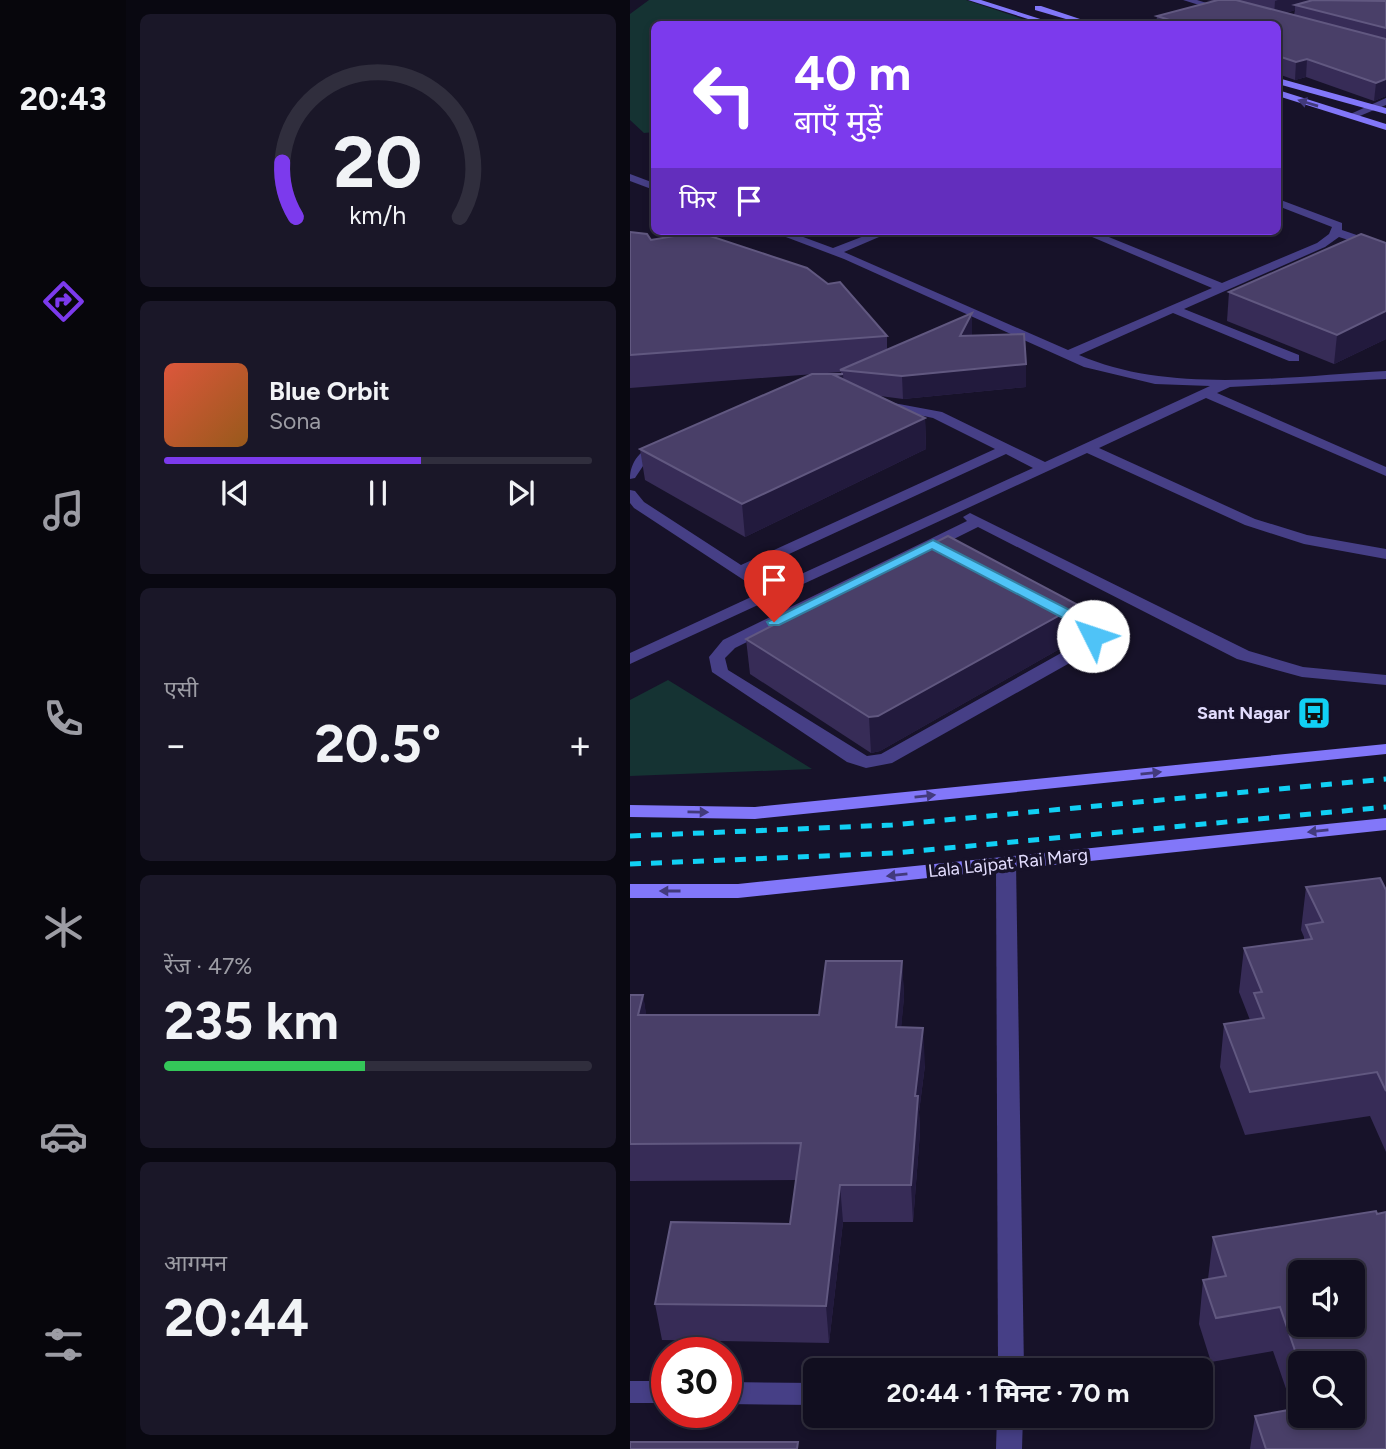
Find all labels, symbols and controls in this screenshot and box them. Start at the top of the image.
text: 40 m [794,43,911,102]
icon: left [679,49,770,140]
text: 20:43 [20,80,106,118]
one-way arrow [1298,97,1319,108]
text: बाएँ मुड़ें [794,103,882,141]
text: 20 [333,118,423,205]
icon: arrive [730,182,768,220]
text: फिर [679,183,716,215]
text: km/h [349,199,407,229]
icon: directions [39,277,88,326]
text: Blue Orbit [269,375,390,407]
text: Sona [269,407,321,435]
icon: previous [216,474,254,512]
icon: pause [359,474,397,512]
icon: next [502,474,540,512]
icon: music [39,486,88,535]
pin [744,550,804,622]
icon: arrive [755,561,793,599]
position arrow [1056,599,1130,673]
text: एसी [164,675,198,703]
icon: phone [39,694,88,743]
bus stop icon: Sant Nagar [1295,694,1333,732]
place label: Sant Nagar [1197,702,1290,724]
text: 20.5° [315,713,441,775]
text: − [164,722,188,768]
text: + [568,722,592,768]
one-way arrow [1140,767,1162,778]
one-way arrow [914,790,936,801]
one-way arrow [687,806,709,818]
one-way arrow [1307,825,1329,836]
street label: Lala Lajpat Rai Marg [927,844,1089,882]
one-way arrow [886,869,908,880]
one-way arrow [659,885,681,897]
icon: climate [39,903,88,952]
text: रेंज · 47% [164,952,252,980]
text: 235 km [164,990,339,1052]
icon: car [39,1112,88,1161]
text: आगमन [164,1249,227,1277]
map controls [1288,1260,1365,1428]
button: sound [1288,1260,1365,1337]
text: 20:44 [164,1287,309,1349]
icon: filters [39,1320,88,1369]
speed limit sign: 30 [651,1337,742,1428]
button: search [1288,1351,1365,1428]
text: 20:44 · 1 मिनट · 70 m [887,1377,1129,1409]

